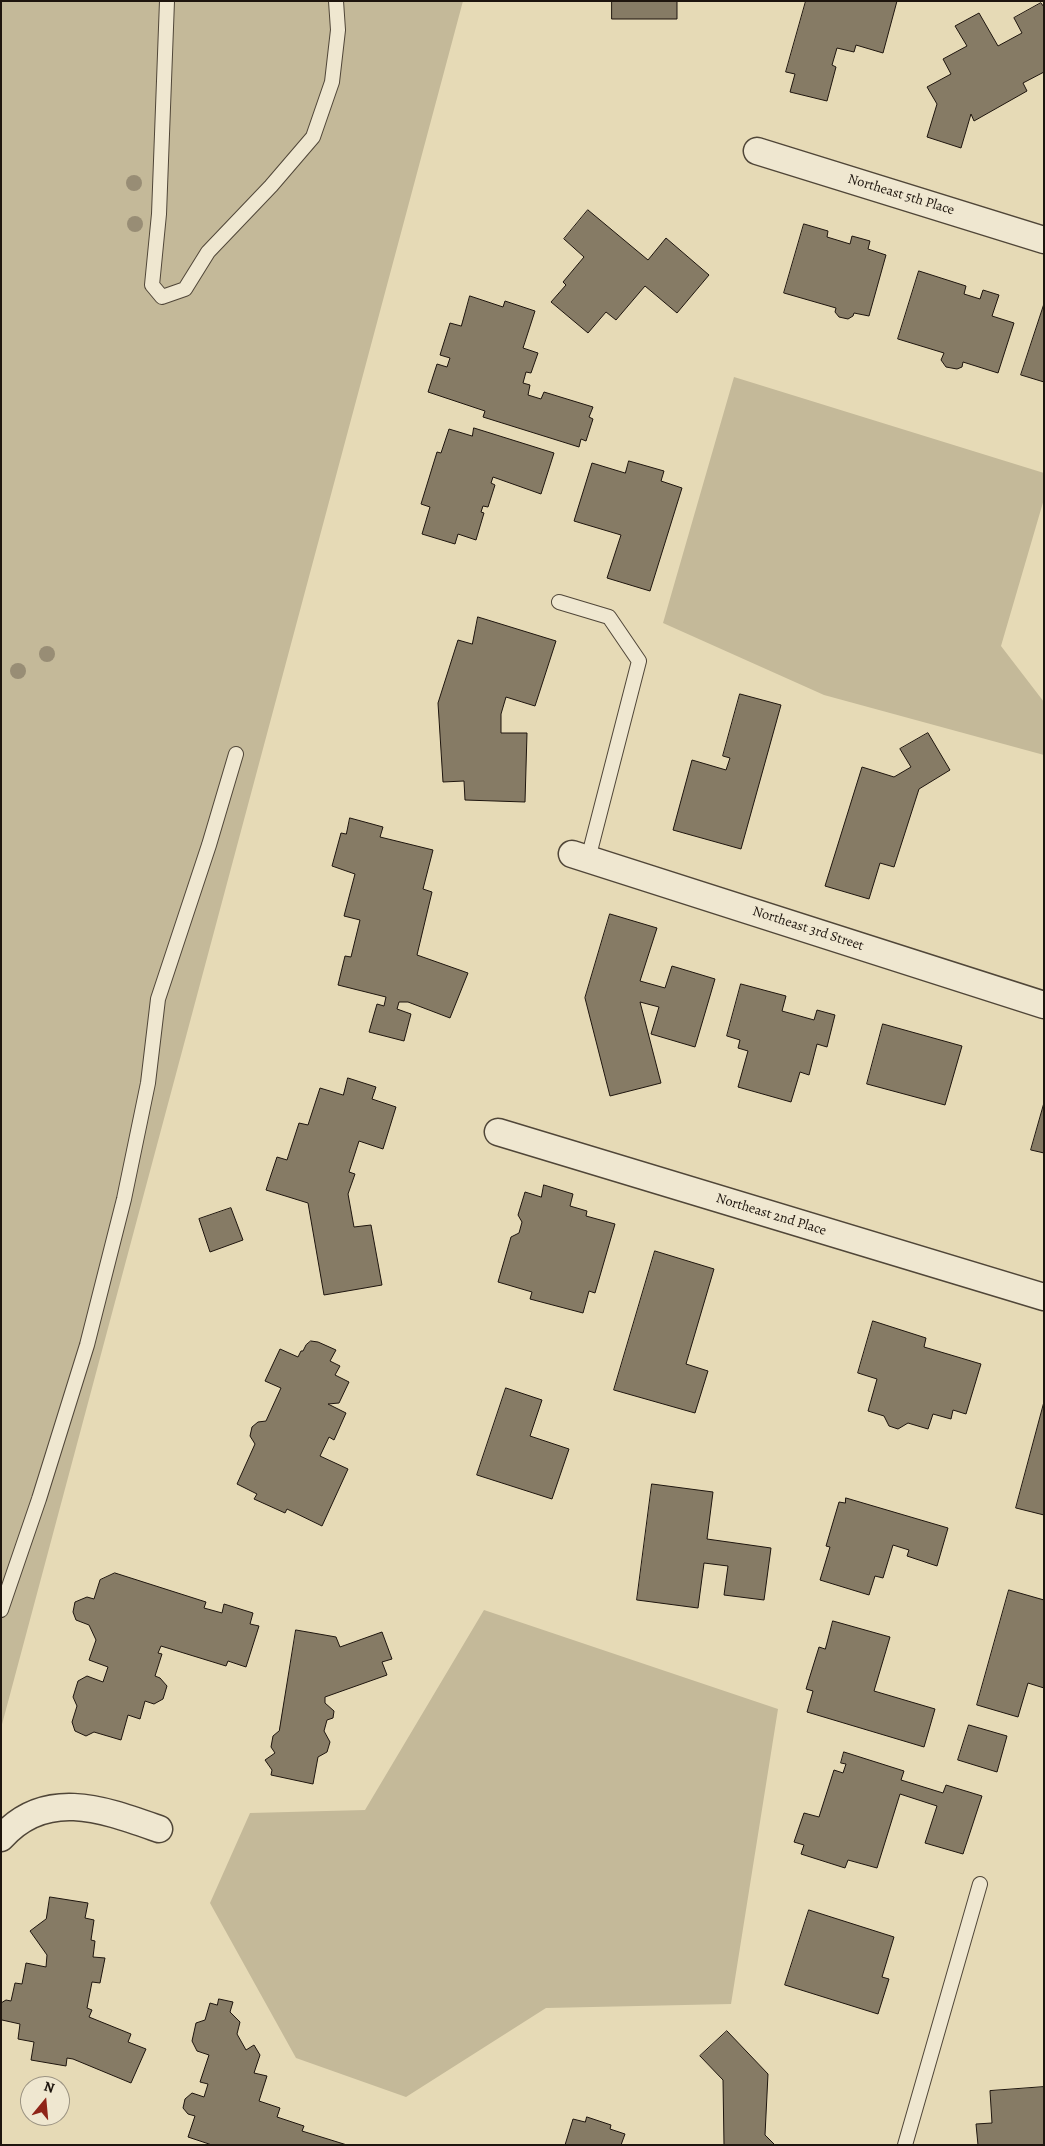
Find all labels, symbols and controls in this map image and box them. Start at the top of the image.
street label: Northeast 5th Place [846,171,956,219]
street label: Northeast 3rd Street [750,903,866,955]
street label: Northeast 2nd Place [714,1190,828,1240]
north arrow [20,2076,70,2126]
text: N [42,2077,57,2098]

